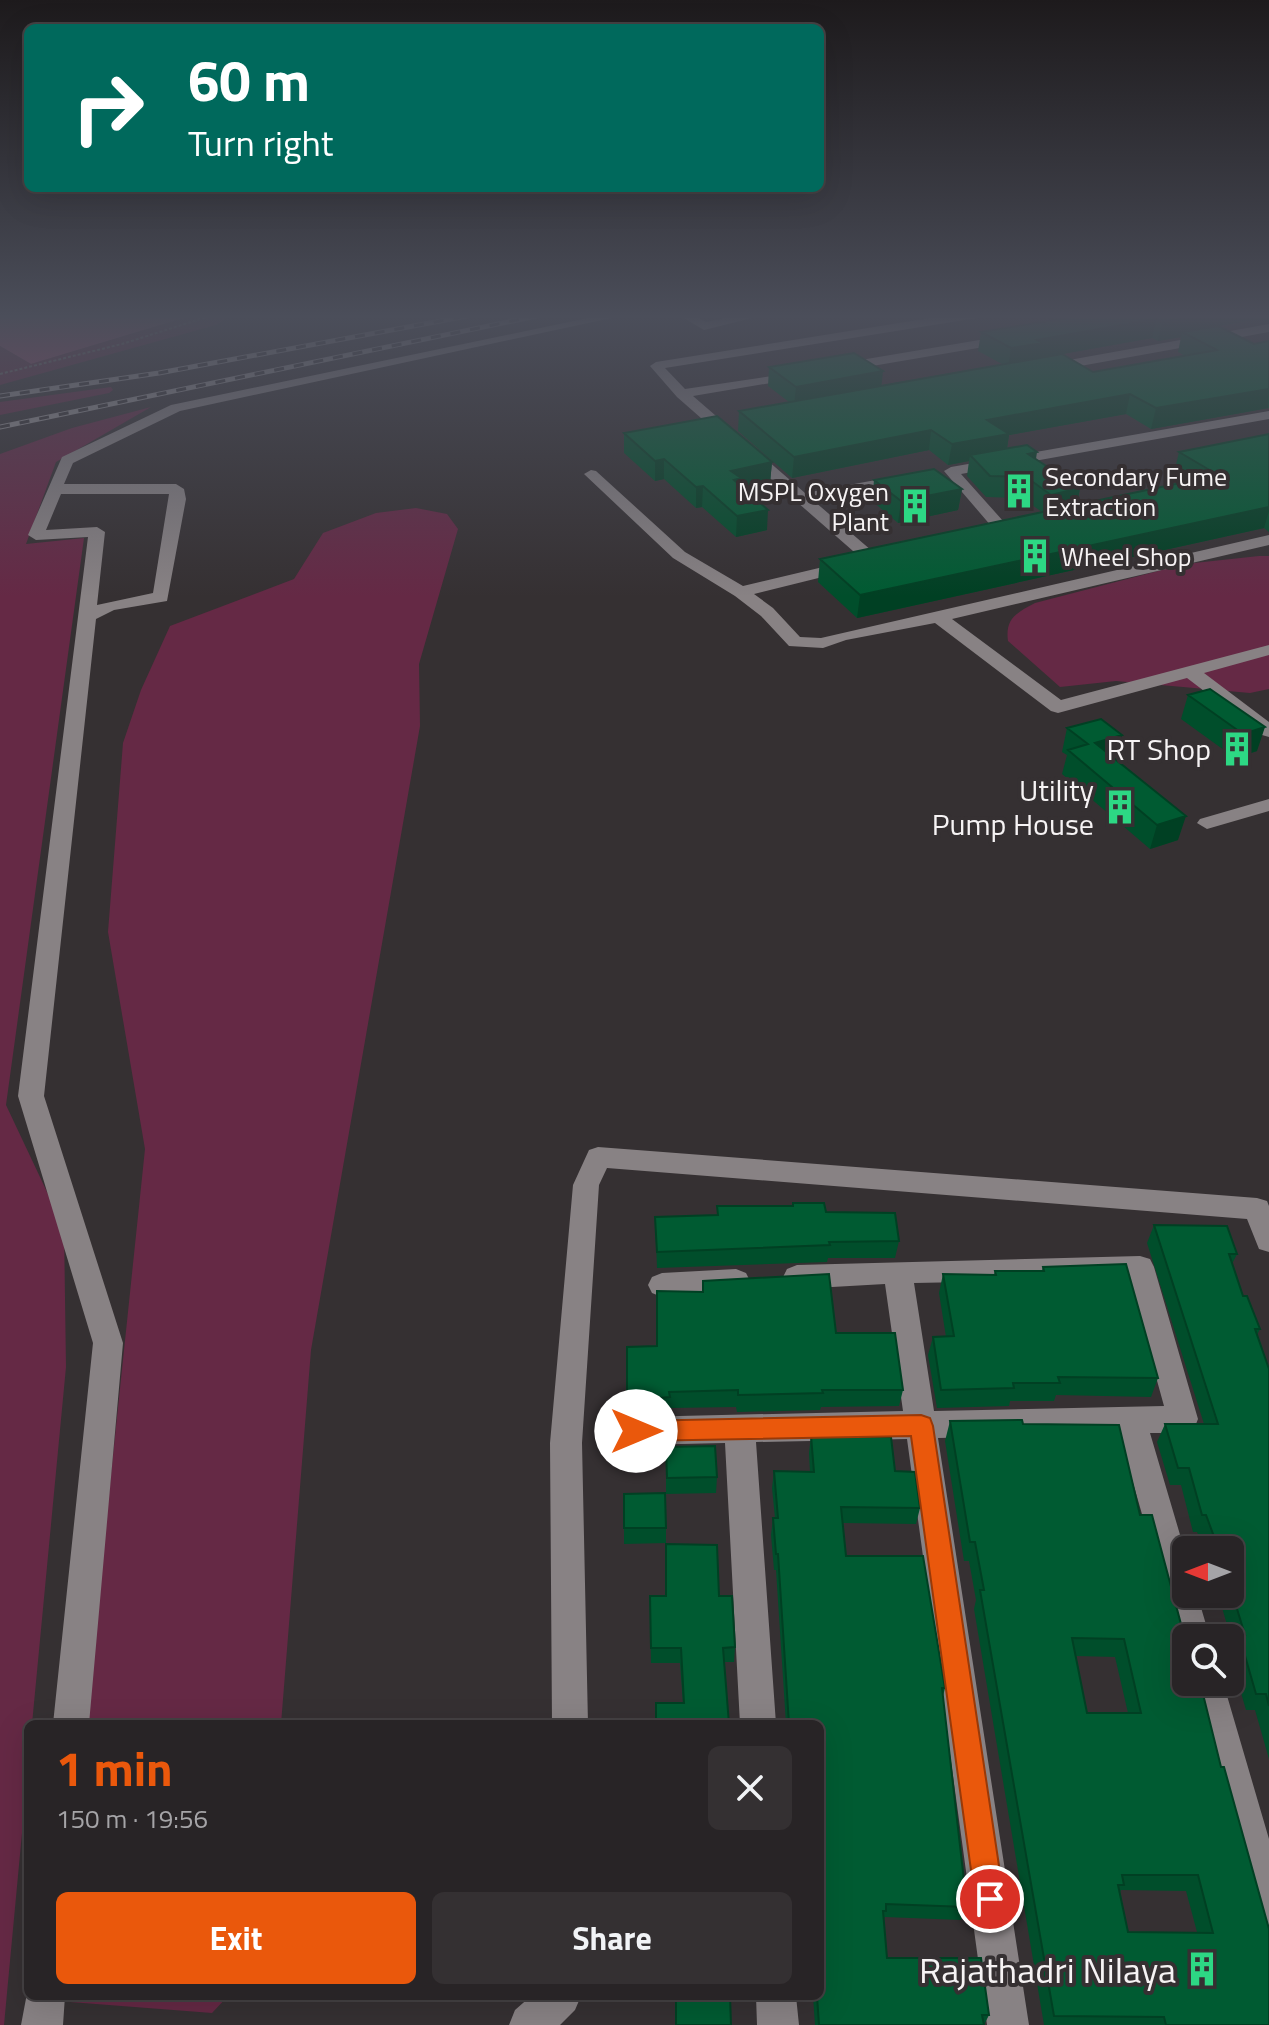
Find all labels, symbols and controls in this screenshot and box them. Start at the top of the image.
text: 60 m [188,38,310,123]
icon: right [56,56,160,160]
text: Turn right [188,115,333,170]
place label: Secondary Fume Extraction [1045,457,1227,526]
place label: MSPL Oxygen Plant [738,472,889,541]
building icon: Secondary Fume Extraction [1000,472,1038,510]
building icon: MSPL Oxygen Plant [896,487,934,525]
building icon: Wheel Shop [1016,537,1054,575]
place label: Wheel Shop [1061,537,1191,576]
place label: RT Shop [1106,726,1211,772]
building icon: RT Shop [1218,730,1256,768]
place label: Utility Pump House [932,767,1094,847]
building icon: Utility Pump House [1101,788,1139,826]
position arrow [594,1389,678,1473]
north arrow [1172,1536,1244,1608]
map controls [1172,1536,1244,1696]
button: search [1172,1624,1244,1696]
text: 1 min [56,1732,173,1805]
button: close [708,1746,792,1830]
text: 150 m · 19:56 [56,1799,208,1838]
pin [956,1865,1024,1933]
icon: arrive [968,1877,1012,1921]
button: Exit [56,1892,416,1984]
button: Share [432,1892,792,1984]
place label: Rajathadri Nilaya [919,1942,1176,1997]
building icon: Rajathadri Nilaya [1183,1950,1221,1988]

